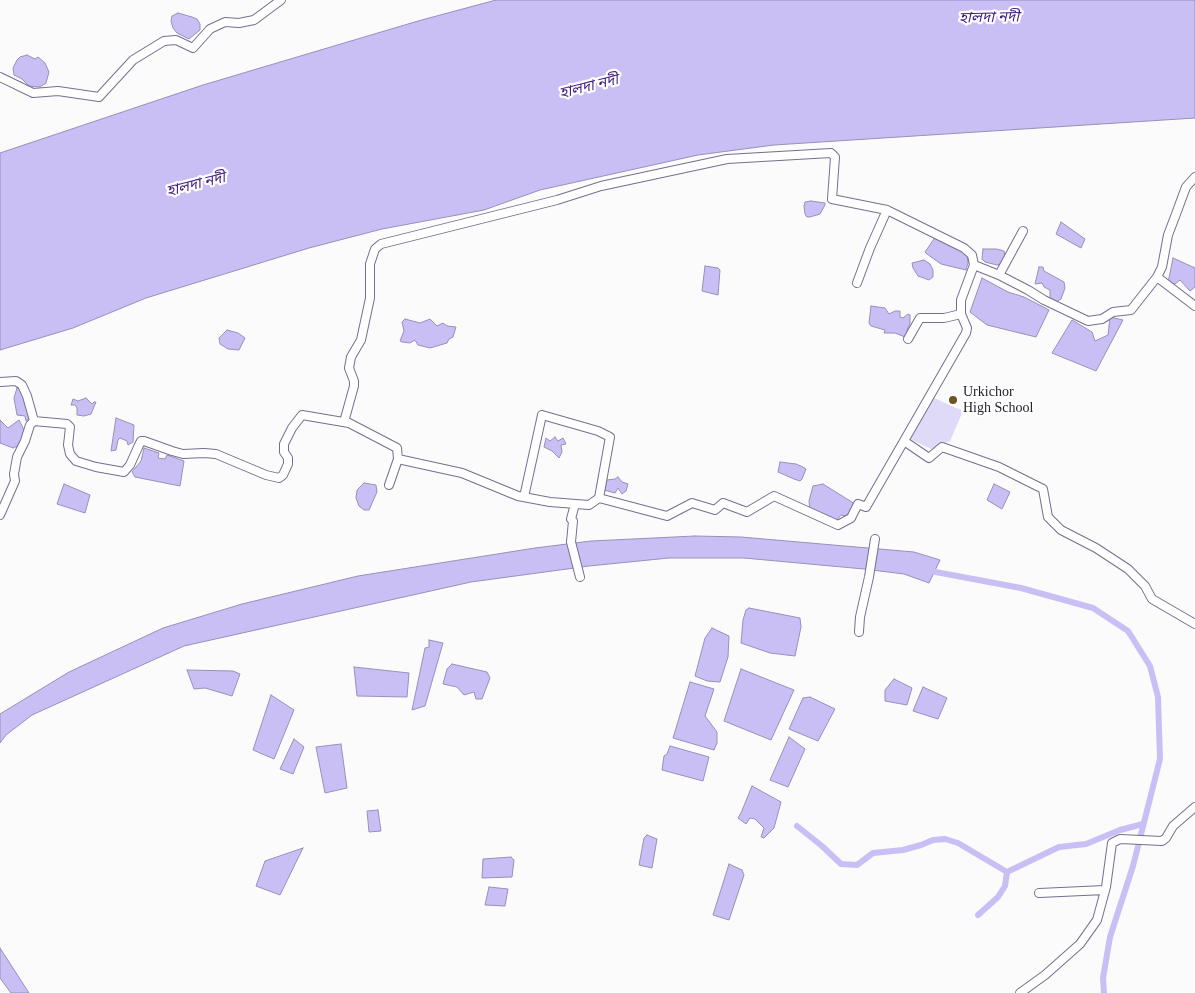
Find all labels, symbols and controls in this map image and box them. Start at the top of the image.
water label: হালদা নদী [959,8,1019,28]
water label: হালদা নদী [558,71,620,103]
water label: হালদা নদী [165,169,227,201]
place label: Urkichor High School [963,384,1033,417]
marker: Urkichor High School [947,394,959,406]

